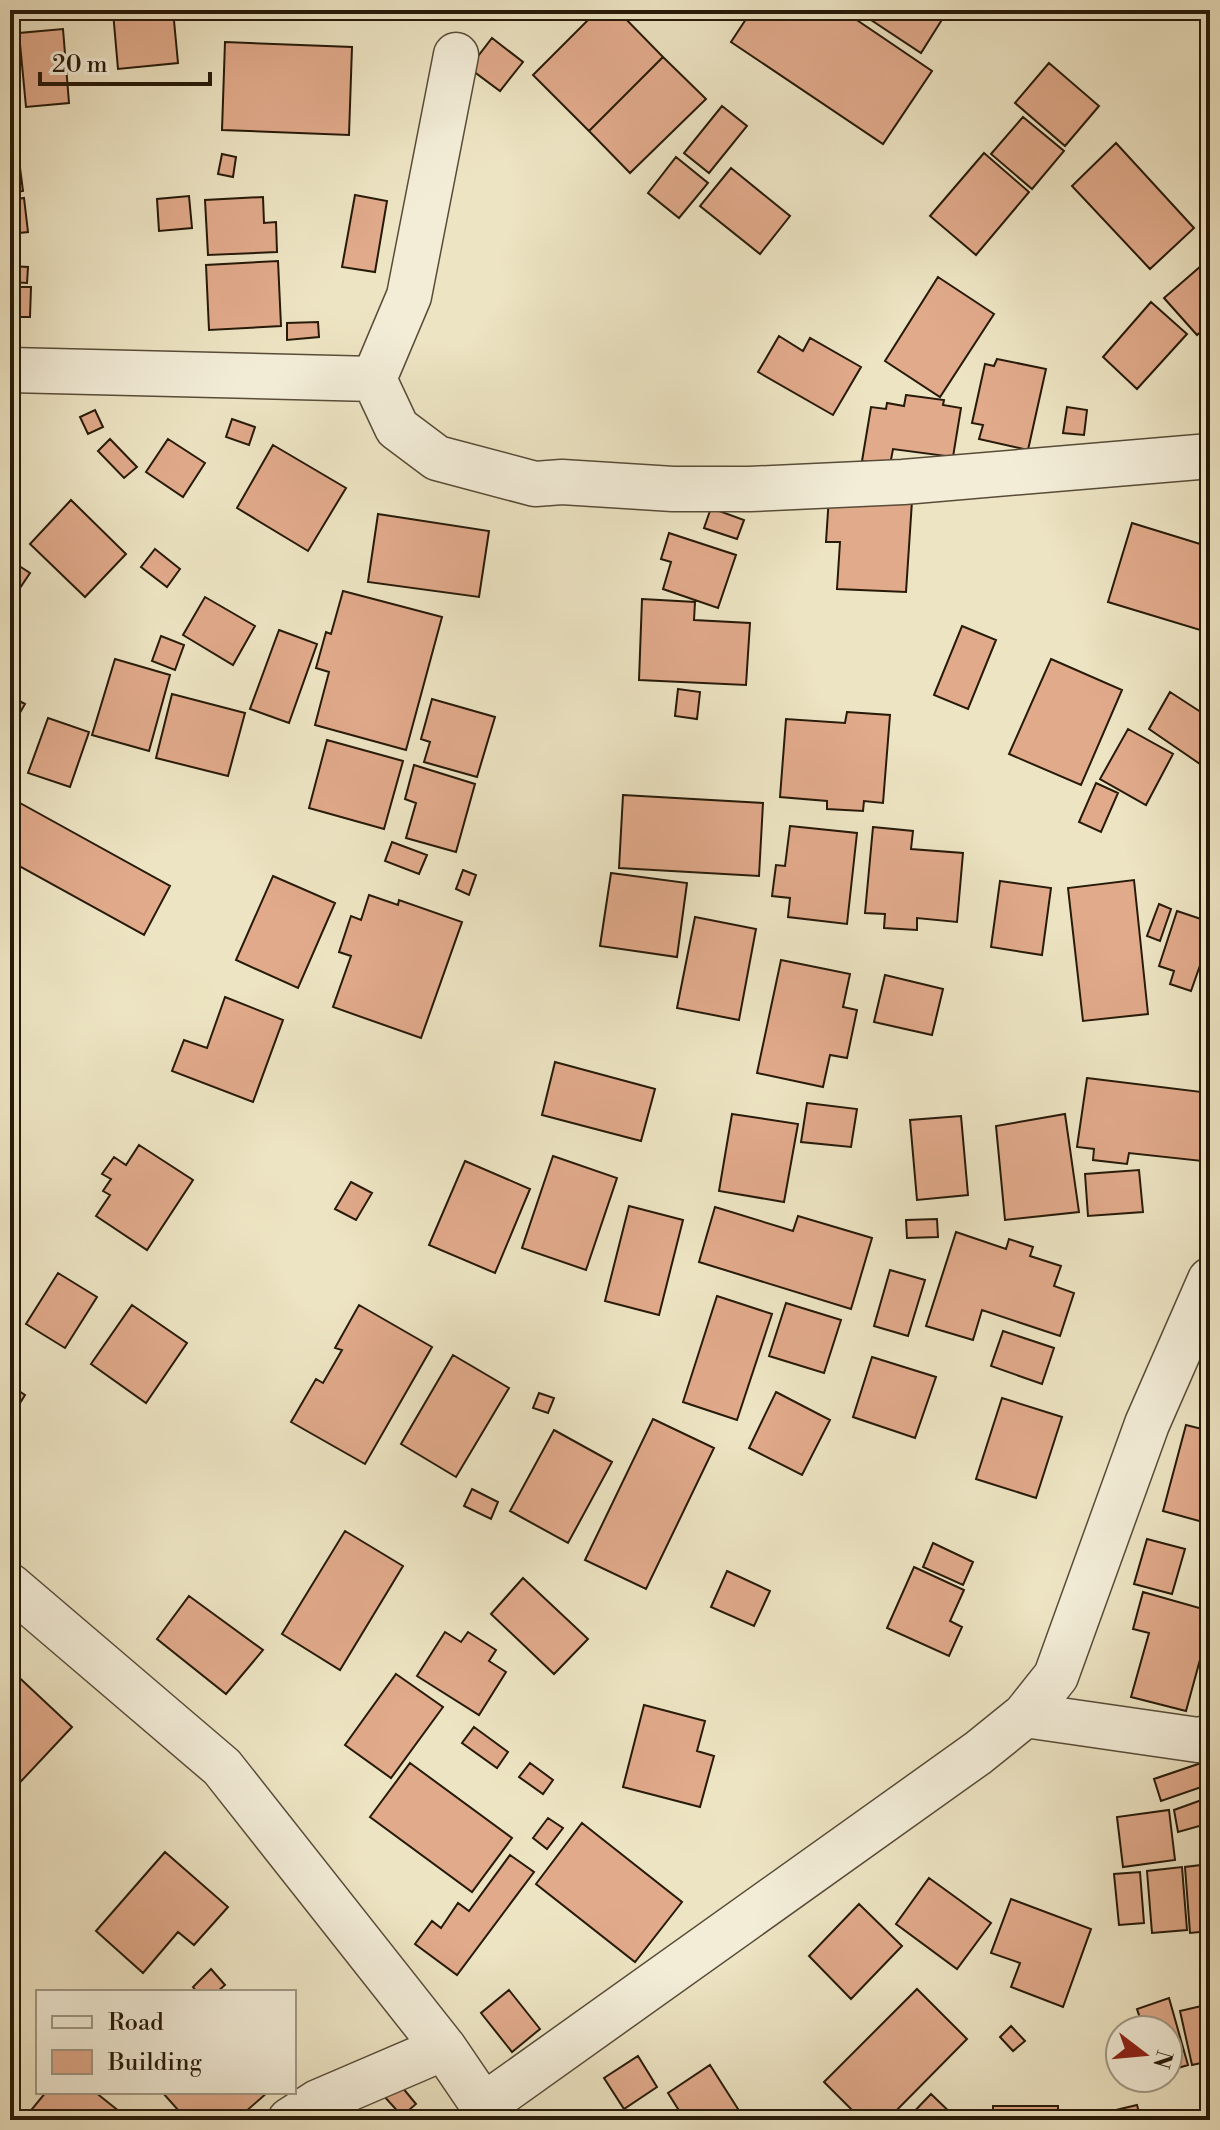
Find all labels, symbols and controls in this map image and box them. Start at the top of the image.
scale bar [40,36,210,86]
text: 20 m [52,50,108,80]
legend [36,1990,296,2094]
text: Road [108,2008,164,2038]
north arrow [1104,2014,1184,2094]
text: N [1146,2047,1177,2072]
text: Building [107,2048,202,2078]

